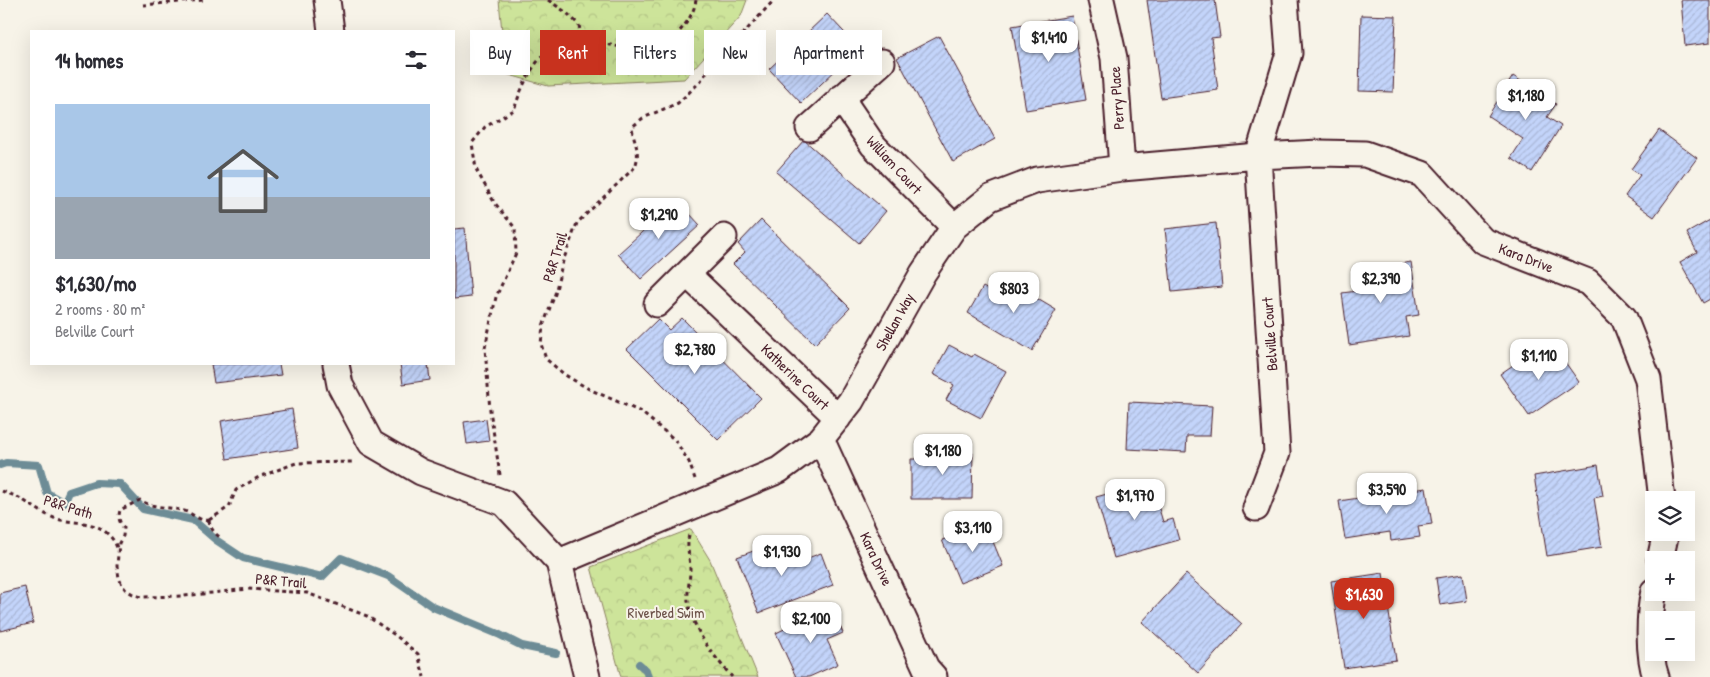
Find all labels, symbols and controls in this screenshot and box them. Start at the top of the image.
pin: $1,410 [1008,20,1090,63]
text: $1,410 [1031,26,1067,48]
chip: Buy [470,30,530,75]
chip: Rent [540,30,606,75]
chip: Filters [616,30,694,75]
chip: New [704,30,766,75]
chip: Apartment [776,30,882,75]
text: 14 homes [55,46,123,75]
icon: filters [402,46,430,74]
street label: Perry Place [1104,66,1129,130]
pin: $1,180 [1485,78,1567,121]
text: $1,180 [1507,84,1545,106]
street label: William Court [862,131,928,199]
icon: home [198,136,288,226]
pin: $1,290 [618,198,700,240]
text: $1,290 [640,203,678,225]
street label: P&R Trail [537,229,572,285]
street label: Kara Drive [1496,238,1557,278]
pin: $2,390 [1340,262,1422,304]
text: $2,390 [1361,267,1401,289]
text: $1,630/mo [55,269,136,298]
pin: $803 [984,272,1044,314]
text: $803 [999,277,1029,299]
street label: Shellan Way [870,289,919,354]
street label: Belville Court [1256,296,1283,372]
text: 2 rooms · 80 m² [55,298,145,320]
text: Belville Court [55,320,134,342]
pin: $2,780 [654,332,736,375]
text: $2,780 [675,338,715,360]
pin: $1,110 [1498,338,1580,381]
street label: Katherine Court [757,339,835,415]
text: $1,110 [1521,344,1557,366]
pin: $1,180 [902,434,984,476]
text: $1,180 [924,439,962,461]
pin: $3,590 [1346,472,1428,515]
pin: $1,970 [1094,478,1176,521]
text: $3,590 [1368,478,1406,500]
text: $1,970 [1116,484,1154,506]
street label: P&R Path [41,489,95,524]
map controls [1645,491,1695,661]
button: layers [1645,491,1695,541]
pin: $3,110 [932,510,1014,553]
text: $3,110 [954,516,992,538]
street label: Kara Drive [855,528,898,589]
pin: $1,930 [741,534,823,577]
text: $1,930 [763,540,801,562]
button: + [1645,551,1695,601]
street label: P&R Trail [254,568,308,593]
pin: $1,630 [1323,578,1405,620]
text: $1,630 [1345,583,1383,605]
park label: Riverbed Swim [628,602,704,623]
pin: $2,100 [770,602,852,644]
text: $2,100 [792,607,830,629]
button: − [1645,611,1695,661]

